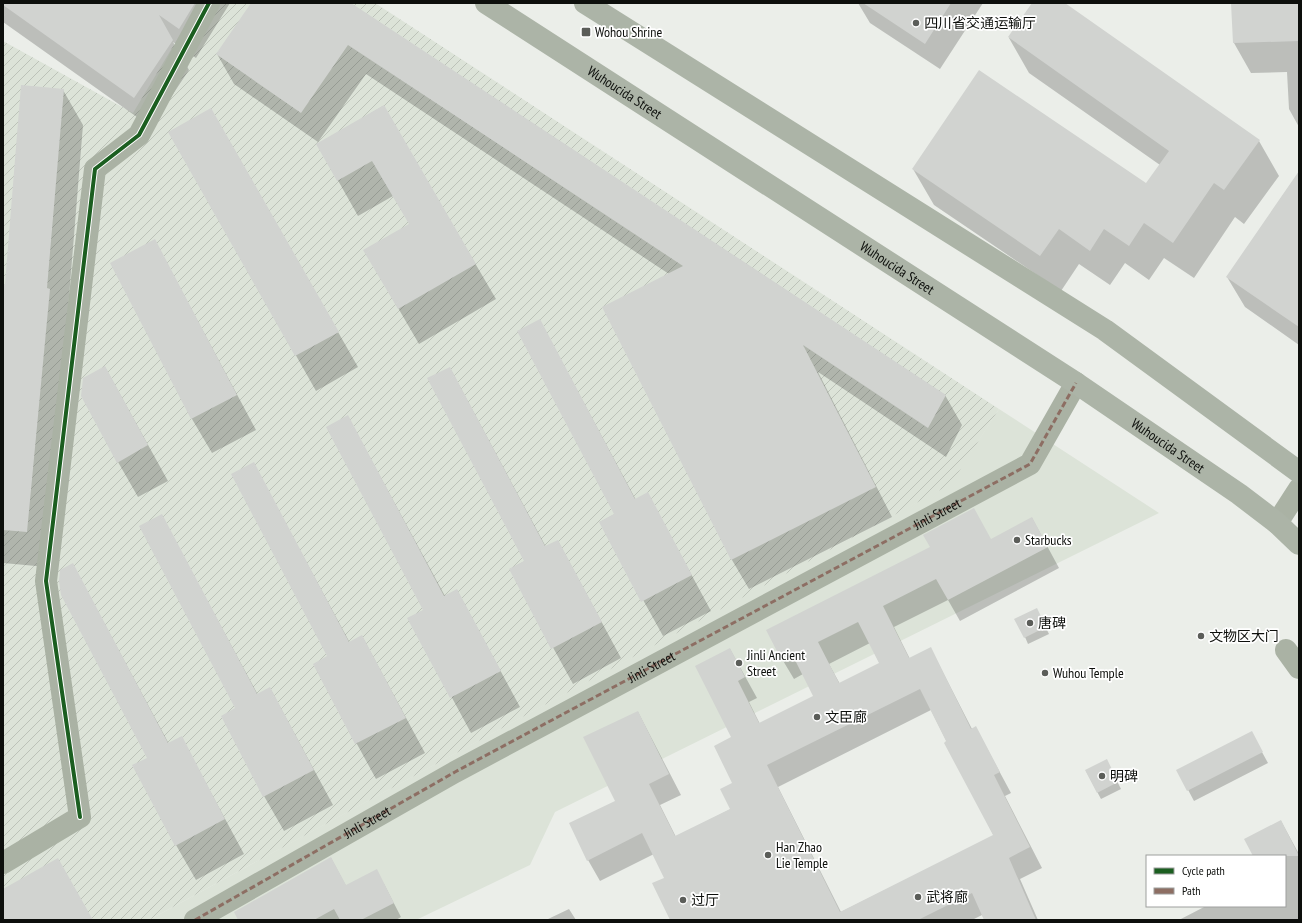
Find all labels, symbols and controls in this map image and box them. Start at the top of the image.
place label: 四川省交通运输厅 [924,14,1036,32]
marker: 四川省交通运输厅 [911,18,921,28]
place label: Wohou Shrine [595,23,662,41]
marker: Wohou Shrine [580,26,592,38]
street label: Wuhoucida Street [584,62,665,123]
street label: Wuhoucida Street [856,237,938,298]
street label: Wuhoucida Street [1128,414,1208,477]
street label: Jinli Street [909,494,964,534]
place label: Starbucks [1025,531,1072,549]
marker: Starbucks [1012,535,1022,545]
place label: 唐碑 [1038,614,1066,632]
marker: 唐碑 [1025,618,1035,628]
place label: 文物区大门 [1209,627,1279,645]
marker: 文物区大门 [1196,631,1206,641]
place label: Jinli Ancient Street [746,646,805,680]
street label: Jinli Street [624,647,678,687]
marker: Jinli Ancient Street [734,658,744,668]
place label: Wuhou Temple [1053,664,1124,682]
marker: Wuhou Temple [1040,668,1050,678]
place label: 文臣廊 [825,708,867,726]
marker: 文臣廊 [812,712,822,722]
place label: 明碑 [1110,767,1138,785]
marker: 明碑 [1097,771,1107,781]
street label: Jinli Street [340,802,394,843]
place label: Han Zhao Lie Temple [776,838,828,872]
marker: Han Zhao Lie Temple [763,850,773,860]
legend [1146,855,1286,907]
text: Cycle path [1182,863,1225,878]
text: Path [1182,883,1200,898]
place label: 武将廊 [926,888,968,906]
place label: 过厅 [691,891,719,909]
marker: 武将廊 [913,892,923,902]
marker: 过厅 [678,895,688,905]

